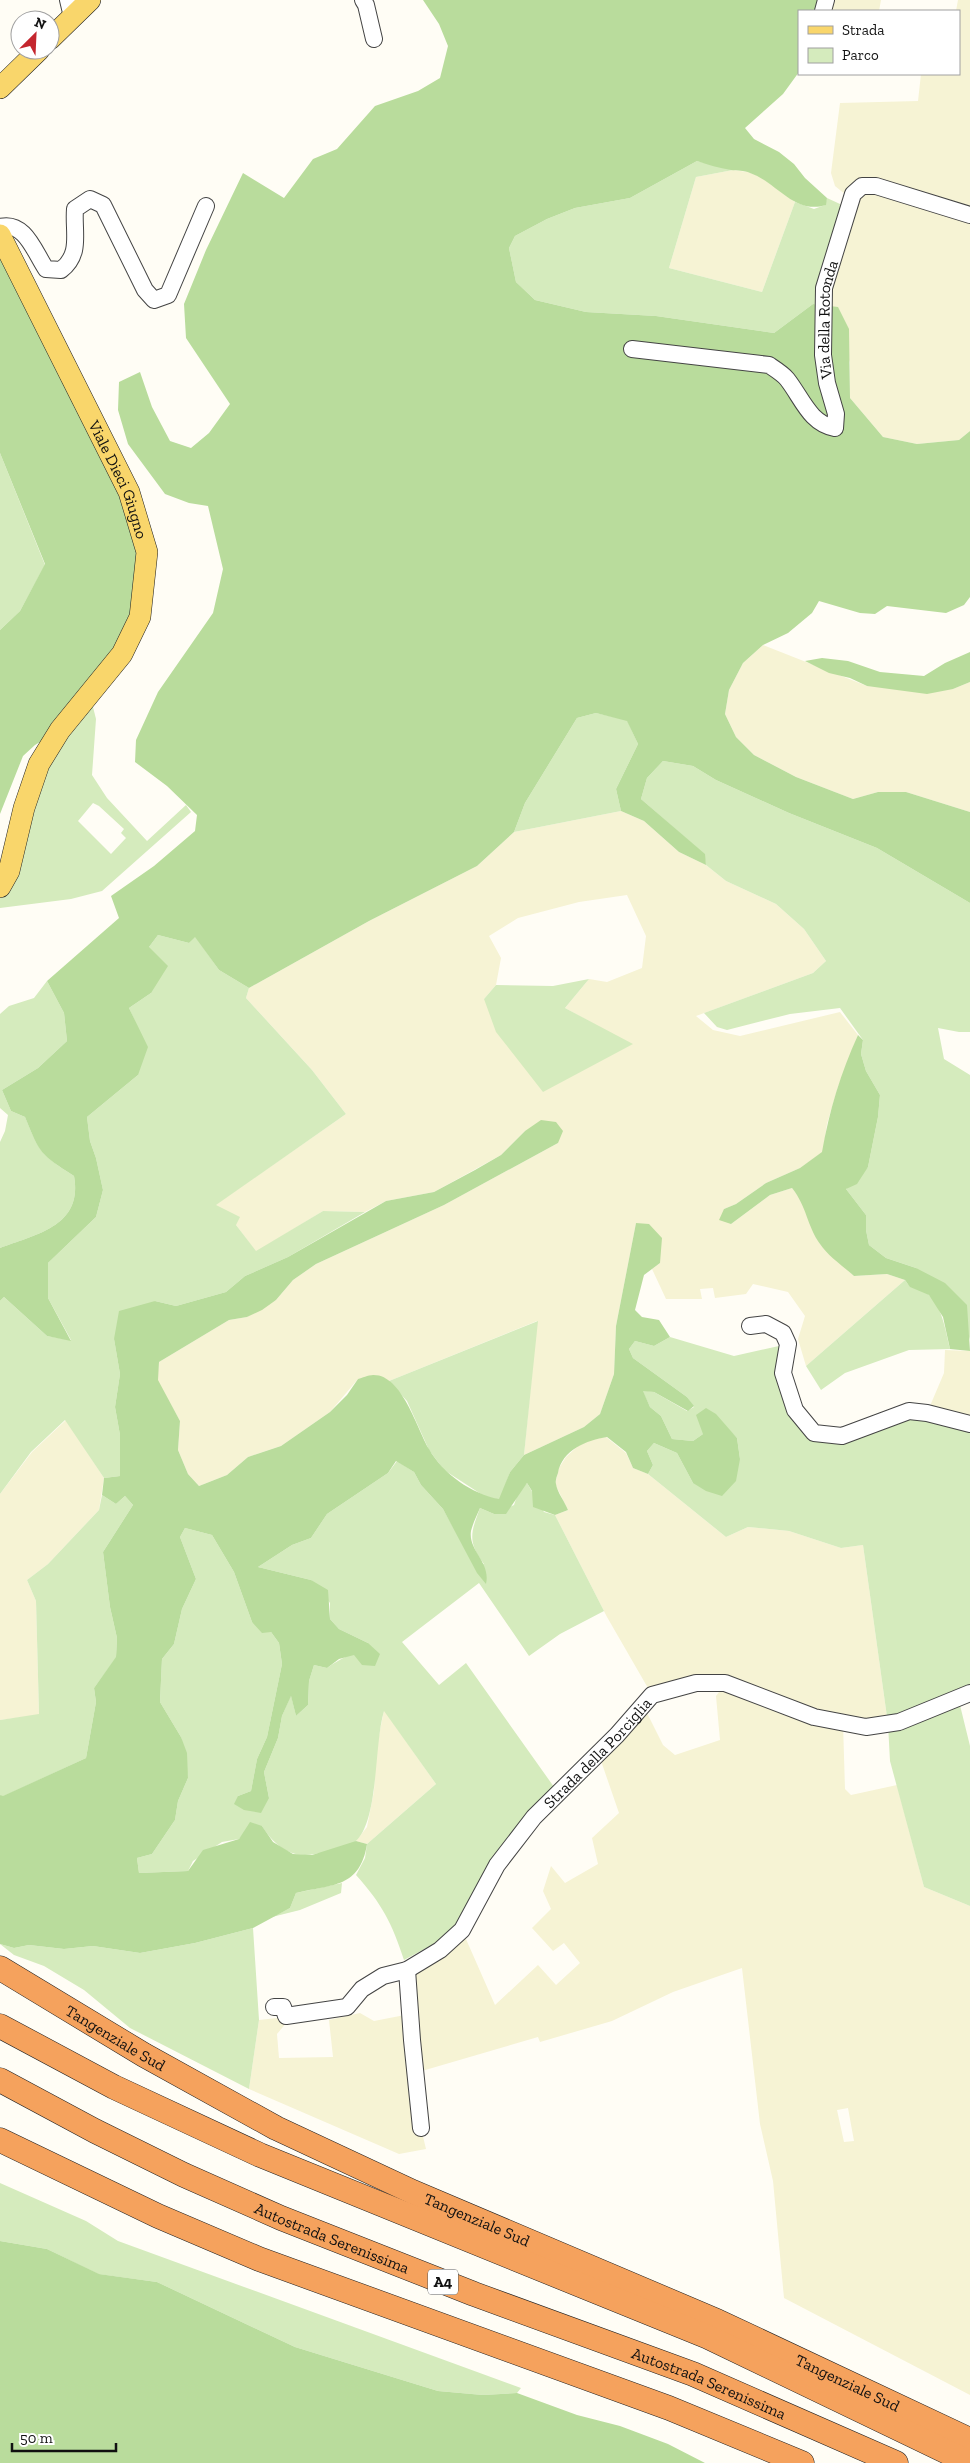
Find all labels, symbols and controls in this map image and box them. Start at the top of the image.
north arrow [10,10,60,60]
legend [798,10,960,75]
text: N [32,14,49,34]
text: Strada [842,21,885,39]
text: Parco [842,46,879,64]
street label: Via della Rotonda [813,257,842,381]
street label: Viale Dieci Giugno [85,416,152,541]
street label: Strada della Porciglia [539,1693,655,1812]
street label: Tangenziale Sud [62,2000,169,2075]
street label: Tangenziale Sud [421,2188,533,2250]
street label: Autostrada Serenissima [252,2198,412,2277]
road number: A4 [428,2270,458,2294]
street label: Autostrada Serenissima [629,2343,789,2423]
street label: Tangenziale Sud [792,2350,903,2415]
scale bar [12,2420,116,2452]
text: 50 m [20,2429,53,2447]

